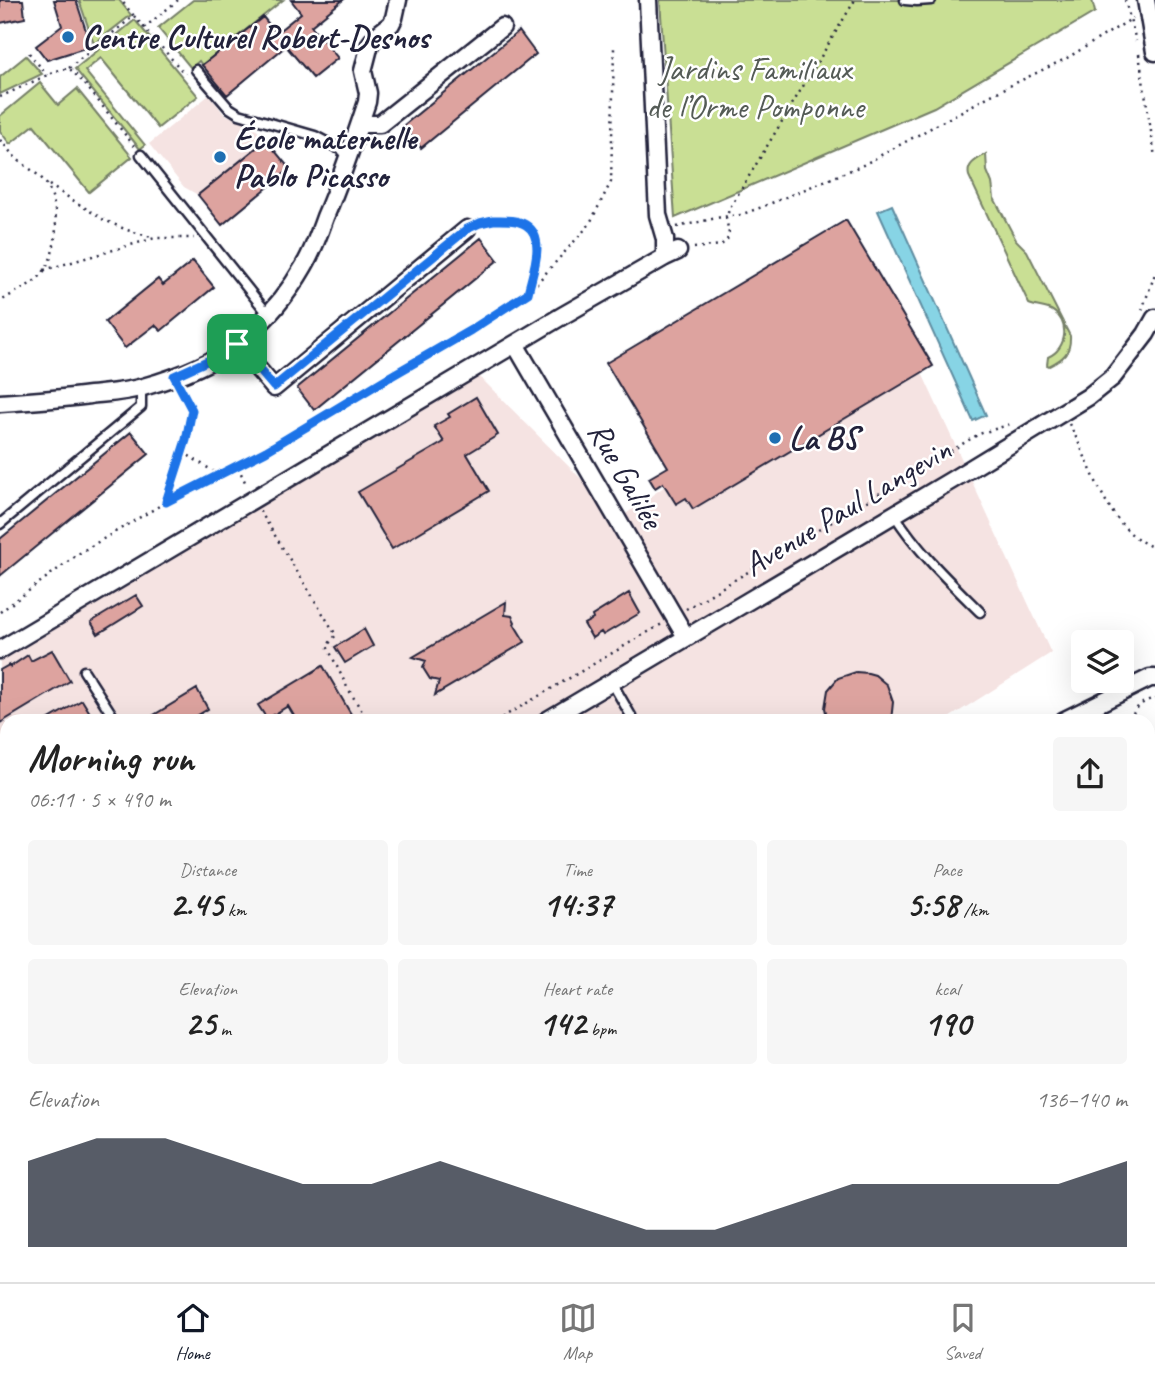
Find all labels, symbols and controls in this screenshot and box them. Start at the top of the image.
place label: Centre Culturel Robert-Desnos [82,16,433,58]
marker: Centre Culturel Robert-Desnos [60,29,76,45]
park label: Jardins Familiaux de l’Orme Pomponne [646,48,866,128]
place label: École maternelle Pablo Picasso [234,117,419,197]
marker: École maternelle Pablo Picasso [212,149,228,165]
pin [207,314,267,374]
icon: arrive [218,325,256,363]
street label: Rue Galilée [579,414,674,538]
place label: La BS [789,417,864,459]
street label: Avenue Paul Langevin [736,428,959,585]
marker: La BS [767,430,783,446]
map controls [1071,630,1134,693]
button: layers [1071,630,1134,693]
text: Morning run [28,735,194,782]
button: share [1053,737,1127,811]
text: 06:11 · 5 × 490 m [28,785,171,814]
text: Distance [179,858,236,882]
text: Time [563,858,592,882]
text: Pace [933,858,962,882]
text: 2.45 [169,882,223,927]
text: 14:37 [543,882,612,927]
text: 5:58 [906,882,959,927]
text: km [223,898,246,922]
text: /km [959,898,988,922]
text: Elevation [179,977,237,1001]
text: Heart rate [543,977,612,1001]
text: kcal [935,977,960,1001]
text: 25 [185,1001,216,1046]
text: 142 [539,1001,586,1046]
text: 190 [924,1001,971,1046]
text: m [216,1017,231,1041]
text: bpm [586,1017,616,1041]
text: Elevation [28,1085,99,1114]
text: 136–140 m [1036,1085,1127,1114]
tab: Home [174,1299,212,1365]
tab: Map [559,1299,597,1365]
tab: Saved [944,1299,982,1365]

